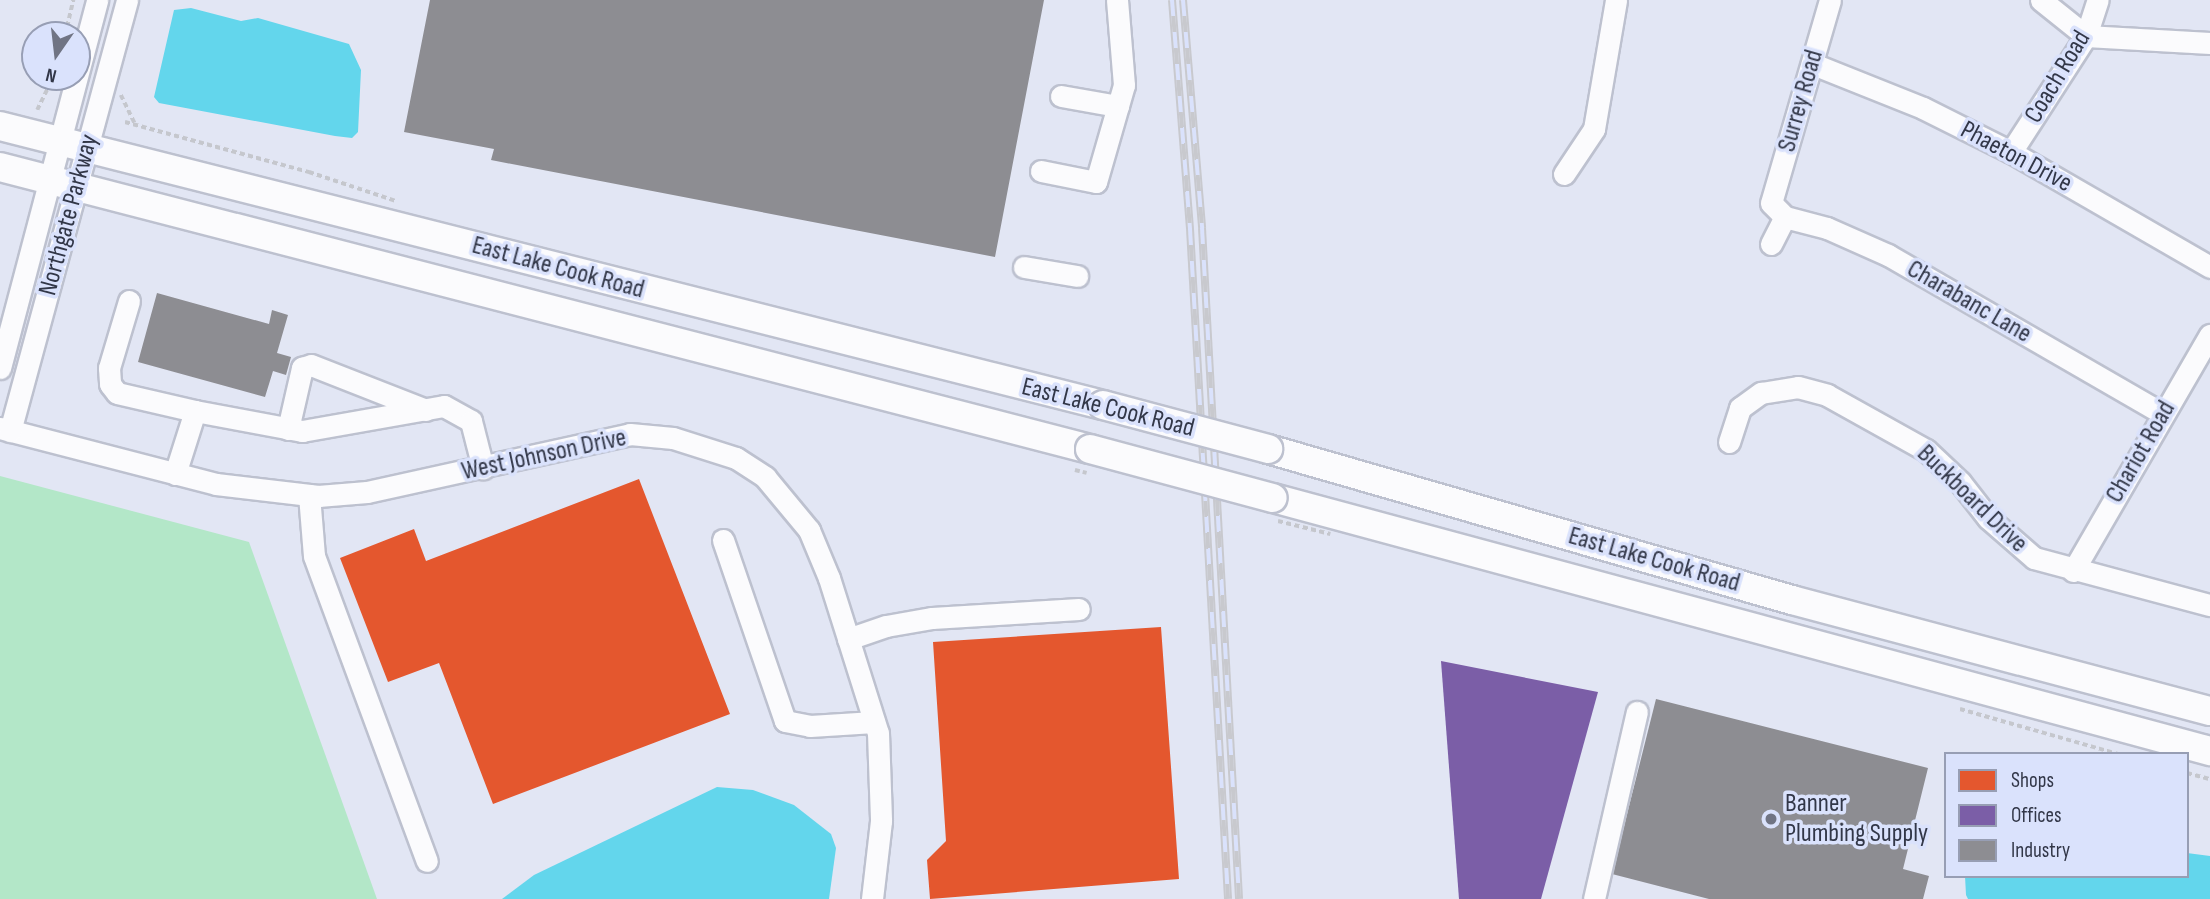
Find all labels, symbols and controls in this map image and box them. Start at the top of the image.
north arrow [21,21,91,91]
street label: Coach Road [2018,25,2098,129]
street label: Surrey Road [1772,47,1830,155]
text: N [44,63,59,87]
street label: Phaeton Drive [1955,115,2077,199]
street label: Northgate Parkway [33,131,105,299]
street label: East Lake Cook Road [469,230,647,306]
street label: Charabanc Lane [1901,254,2037,350]
street label: East Lake Cook Road [1018,371,1198,445]
street label: Chariot Road [2099,396,2183,508]
street label: West Johnson Drive [459,422,629,488]
street label: Buckboard Drive [1910,439,2034,559]
street label: East Lake Cook Road [1565,521,1743,599]
legend [1944,752,2189,878]
text: Shops [2011,768,2054,793]
place label: Banner Plumbing Supply [1785,788,1928,850]
text: Offices [2011,803,2062,828]
marker: Banner Plumbing Supply [1763,811,1779,827]
text: Industry [2011,838,2070,863]

